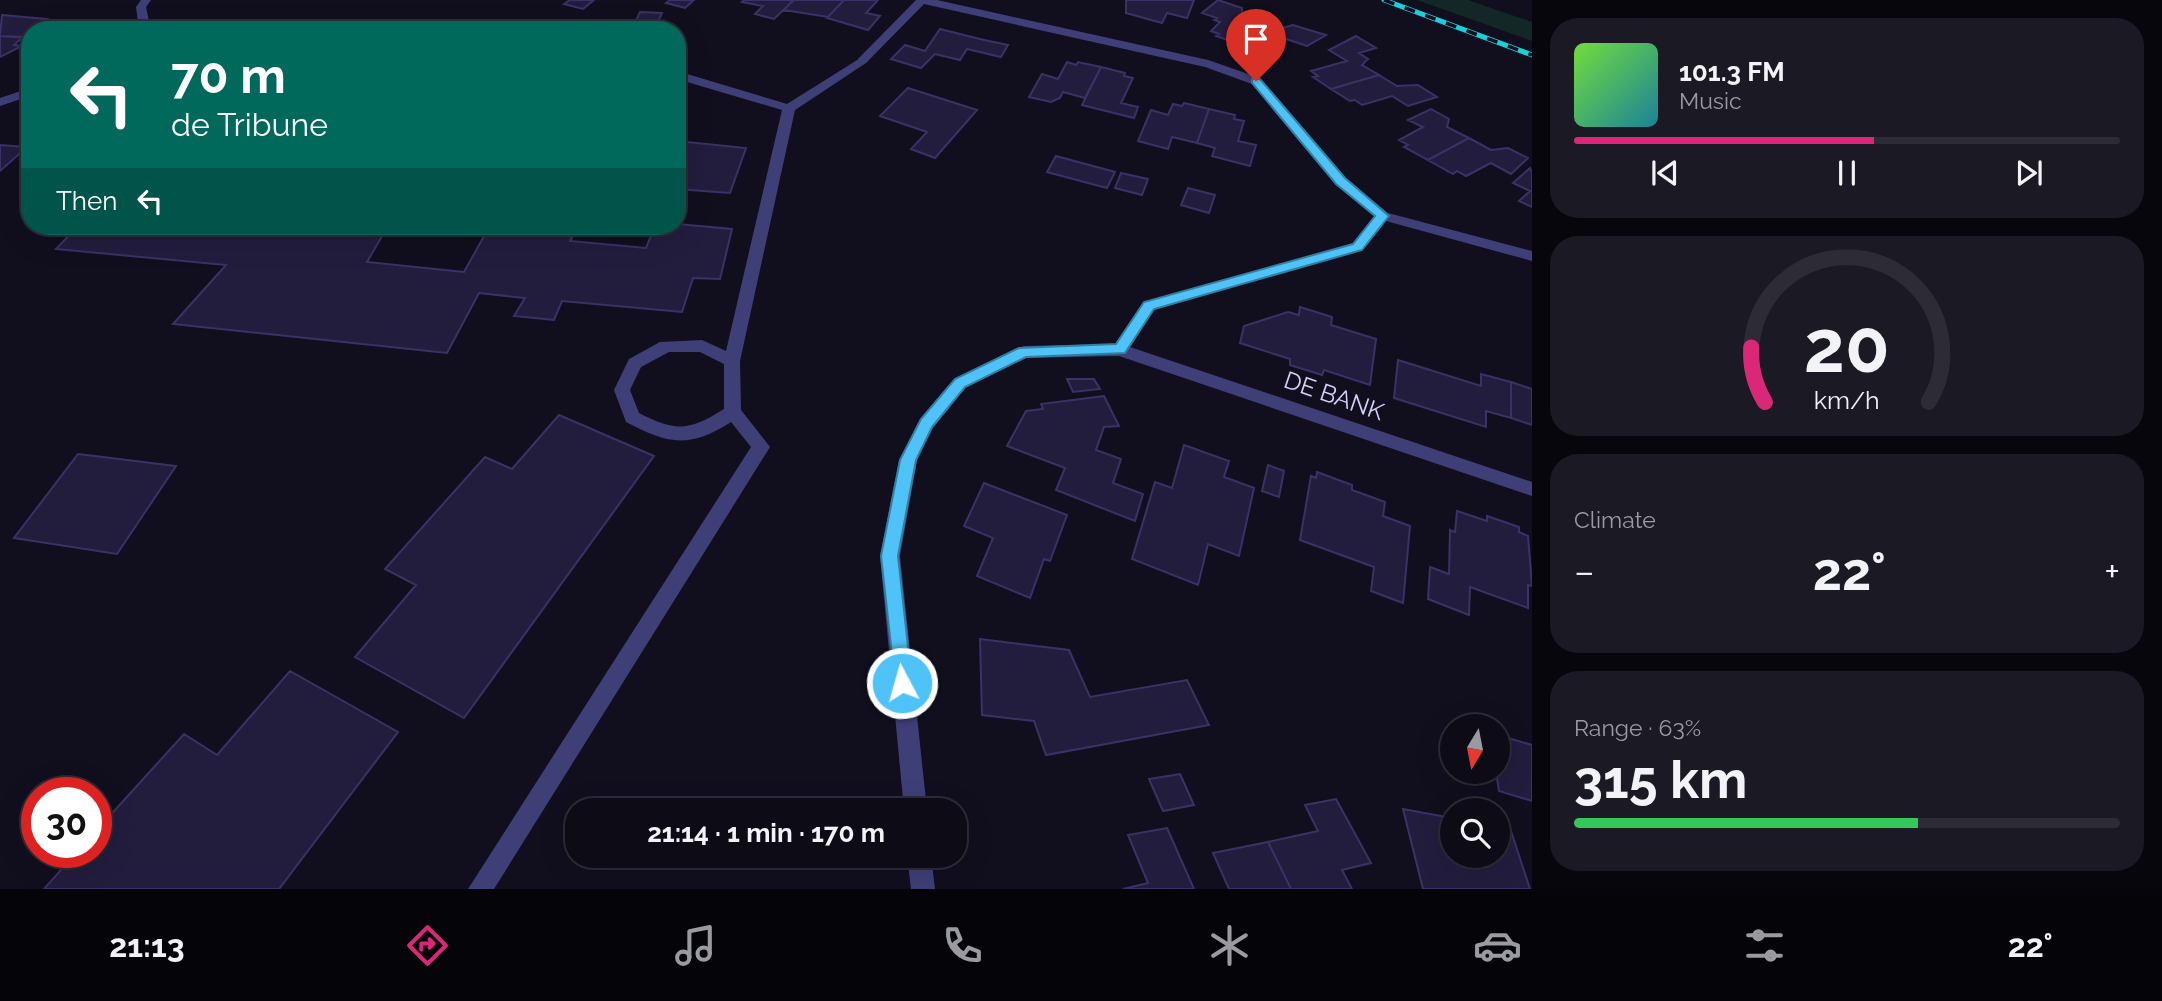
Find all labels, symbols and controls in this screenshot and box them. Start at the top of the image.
pin [1226,9,1286,81]
icon: arrive [1237,20,1275,58]
text: 70 m [171,47,286,104]
icon: left [56,49,147,140]
text: 101.3 FM [1679,57,1785,87]
text: Music [1679,87,1742,114]
text: de Tribune [171,106,328,143]
icon: previous [1646,154,1684,192]
icon: pause [1828,154,1866,192]
icon: next [2010,154,2048,192]
icon: left [131,182,169,220]
text: Then [56,186,117,216]
text: 20 [1804,304,1890,389]
street label: DE BANK [1280,365,1388,426]
text: km/h [1814,384,1880,414]
text: Climate [1574,506,1656,533]
text: 22° [1813,541,1886,602]
text: − [1574,549,1594,594]
text: + [2104,549,2120,594]
position arrow [865,646,939,720]
north arrow [1440,714,1510,784]
map controls [1440,714,1510,868]
text: Range · 63% [1574,714,1701,741]
text: 315 km [1574,749,1747,810]
speed limit sign: 30 [21,777,112,868]
button: search [1440,798,1510,868]
text: 21:14 · 1 min · 170 m [647,818,885,848]
icon: directions [403,921,452,970]
icon: music [671,921,720,970]
icon: phone [938,921,987,970]
icon: climate [1205,921,1254,970]
icon: car [1473,921,1522,970]
icon: filters [1740,921,1789,970]
text: 21:13 [109,927,185,964]
text: 22° [2008,927,2053,964]

